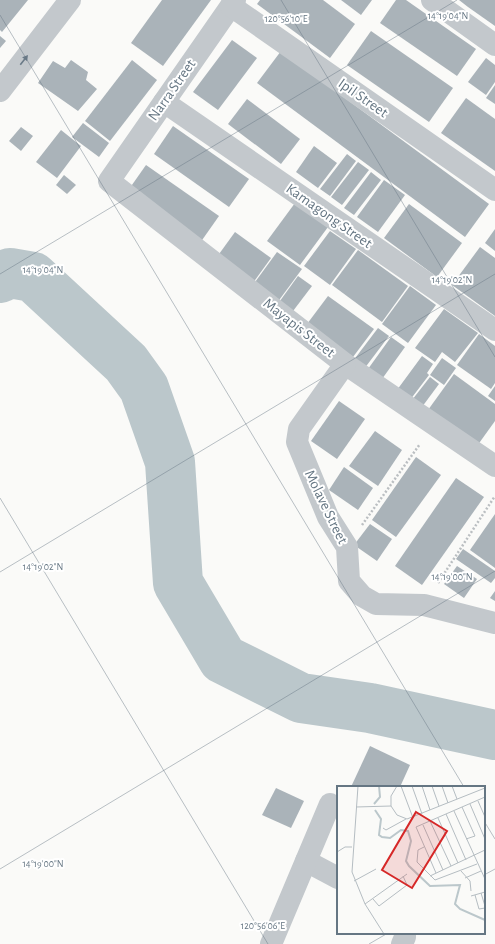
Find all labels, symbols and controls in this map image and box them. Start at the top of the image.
text: 14°19'04"N [428,11,468,21]
text: 120°56'10"E [264,14,308,24]
one-way arrow [20,55,28,66]
street label: Narra Street [145,56,199,123]
street label: Ipil Street [335,76,391,121]
street label: Kamagong Street [283,181,375,251]
text: 14°19'04"N [23,265,63,275]
text: 14°19'02"N [432,275,472,285]
street label: Mayapis Street [260,296,338,361]
street label: Molave Street [302,468,350,547]
text: 14°19'02"N [23,562,63,572]
text: 14°19'00"N [431,572,473,582]
inset map [337,786,485,934]
text: 14°19'00"N [22,859,64,869]
text: 120°56'06"E [241,921,285,931]

